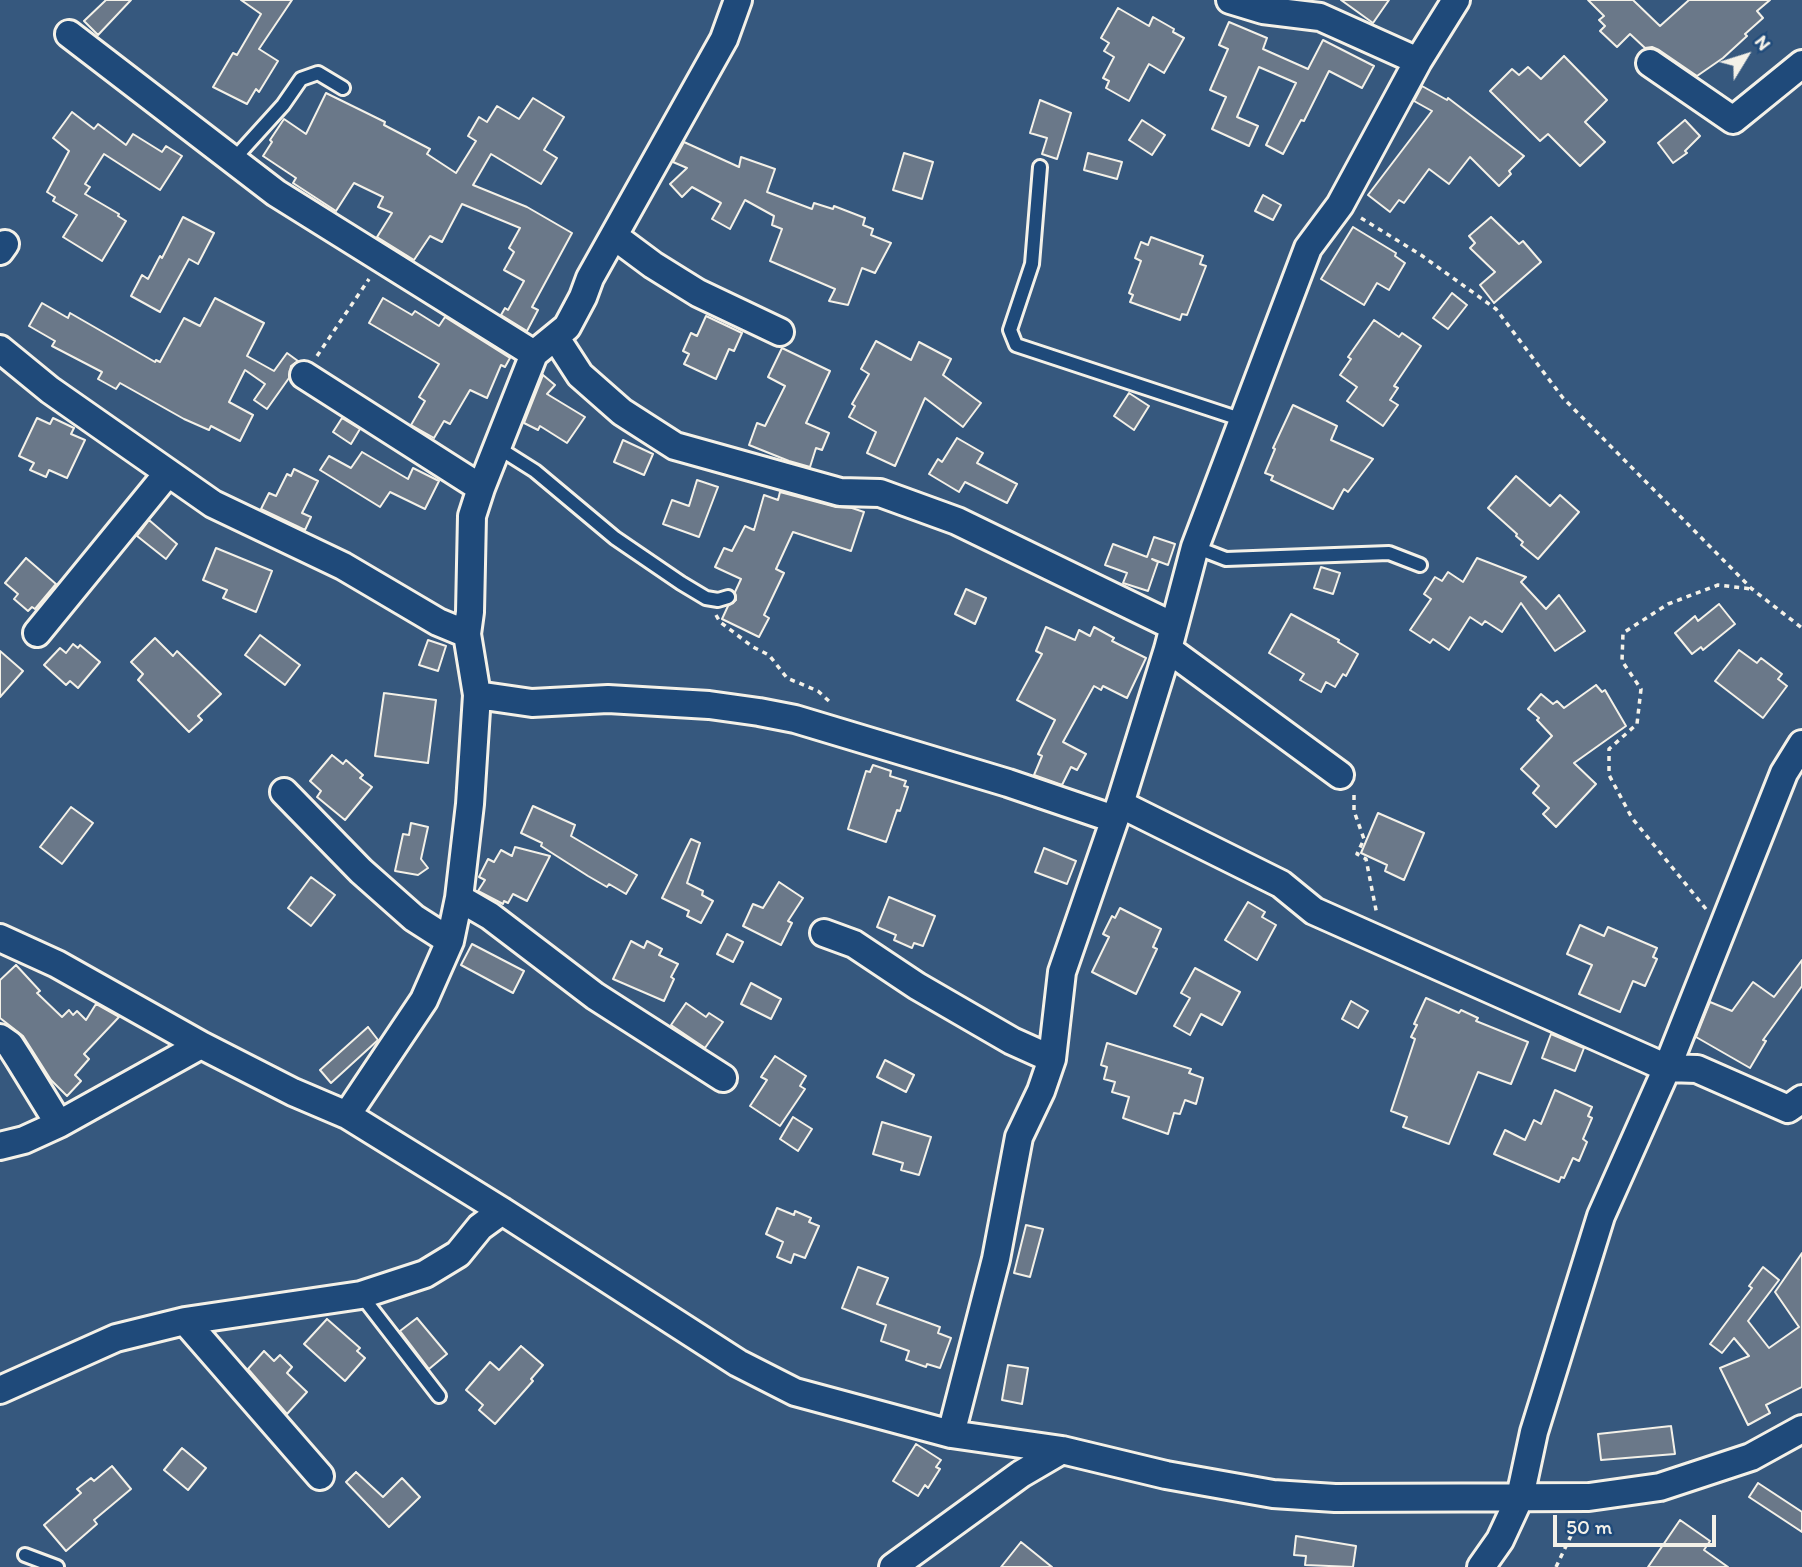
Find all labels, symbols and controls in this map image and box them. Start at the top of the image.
north arrow [1711,21,1781,91]
text: N [1750,31,1776,55]
scale bar [1557,1500,1720,1544]
text: 50 m [1566,1514,1612,1539]

